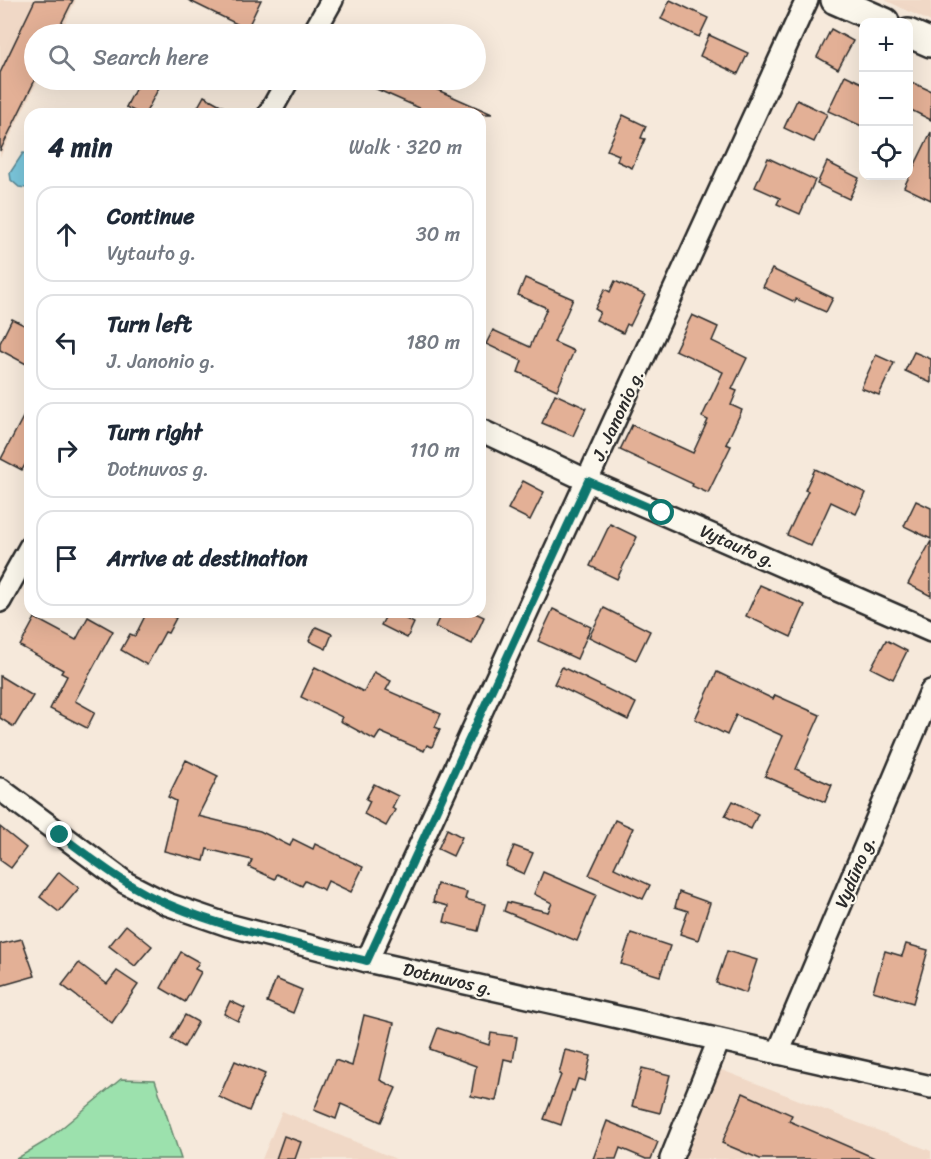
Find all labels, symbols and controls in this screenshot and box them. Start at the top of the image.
map controls [859,18,913,180]
button: + [859,18,913,72]
search box [24,24,486,90]
text: Search here [93,38,209,77]
icon: search [45,41,78,74]
button: − [859,72,913,126]
text: 4 min [48,124,112,170]
button: locate [859,126,913,180]
text: Walk · 320 m [349,130,462,165]
text: Continue [107,197,195,236]
text: 30 m [416,217,460,252]
icon: ahead [50,218,83,251]
text: Vytauto g. [107,236,196,271]
text: Turn left [107,305,192,344]
text: 180 m [406,325,460,360]
icon: left [50,326,83,359]
text: J. Janonio g. [107,344,216,379]
street label: J. Janonio g. [582,364,653,467]
text: Turn right [107,413,202,452]
text: 110 m [410,433,460,468]
icon: right [50,434,83,467]
text: Dotnuvos g. [107,452,209,487]
route start [648,499,674,525]
street label: Vytauto g. [695,515,781,577]
text: Arrive at destination [107,539,308,578]
icon: arrive [50,542,83,575]
route end [46,821,72,847]
street label: Vydūno g. [825,831,885,913]
street label: Dotnuvos g. [400,953,496,1005]

